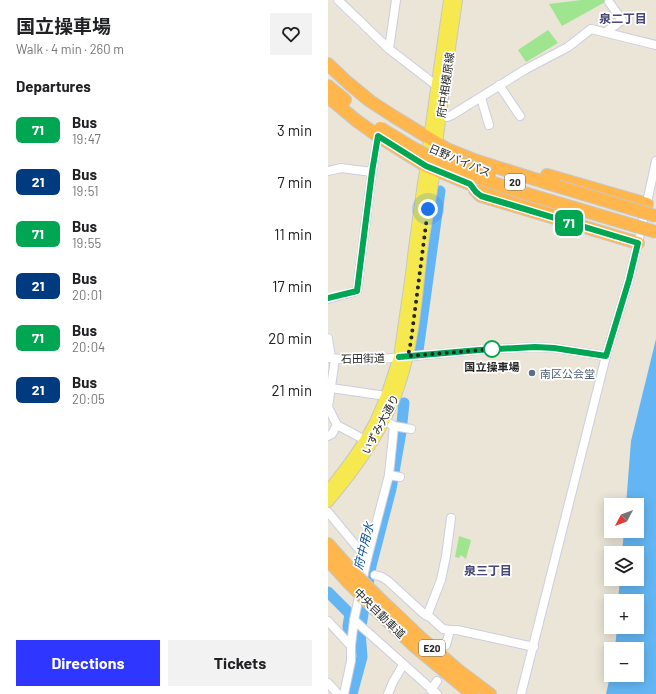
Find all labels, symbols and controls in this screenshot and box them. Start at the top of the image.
district label: 泉二丁目 [599,11,647,25]
button: heart [270,13,312,55]
text: 国立操車場 [16,14,111,37]
text: Walk · 4 min · 260 m [16,41,124,57]
street label: 府中相模原線 [434,51,456,119]
text: Departures [16,77,91,95]
text: Bus [72,113,97,131]
text: 71 [32,121,44,138]
text: 3 min [277,121,312,139]
text: 19:47 [72,131,101,147]
street label: 日野バイパス [427,141,493,179]
text: Bus [72,165,97,183]
text: 21 [32,173,44,190]
text: 7 min [278,173,312,191]
road number: 20 [505,174,525,190]
text: 19:51 [72,183,99,199]
your location [418,199,438,219]
line badge: 71 [551,210,587,236]
text: 71 [563,214,575,231]
text: Bus [72,217,97,235]
text: 71 [32,225,44,242]
text: 11 min [274,225,312,243]
text: 19:55 [72,235,101,251]
text: Bus [72,269,97,287]
text: 21 [32,277,44,294]
text: 17 min [272,277,312,295]
text: 20:01 [72,287,102,303]
text: Bus [72,321,97,339]
text: 71 [32,329,44,346]
text: 20 min [268,329,312,347]
text: 20:04 [72,339,105,355]
marker: 国立操車場 [483,340,501,358]
street label: 石田街道 [341,351,385,365]
place label: 国立操車場 [465,360,520,373]
place label: 南区公会堂 [540,367,595,380]
marker: 南区公会堂 [527,368,537,378]
text: Bus [72,373,97,391]
text: 21 [32,381,44,398]
text: 21 min [272,381,312,399]
text: 20:05 [72,391,105,407]
street label: いずみ大通り [359,392,401,456]
north arrow [604,498,644,538]
map controls [604,498,644,682]
water label: 府中用水 [350,519,376,571]
button: layers [604,546,644,586]
district label: 泉三丁目 [464,563,512,577]
street label: 中央自動車道 [352,585,408,641]
button: + [604,594,644,634]
button: Directions [16,640,160,686]
button: Tickets [168,640,312,686]
road number: E20 [419,640,445,656]
button: − [604,642,644,682]

